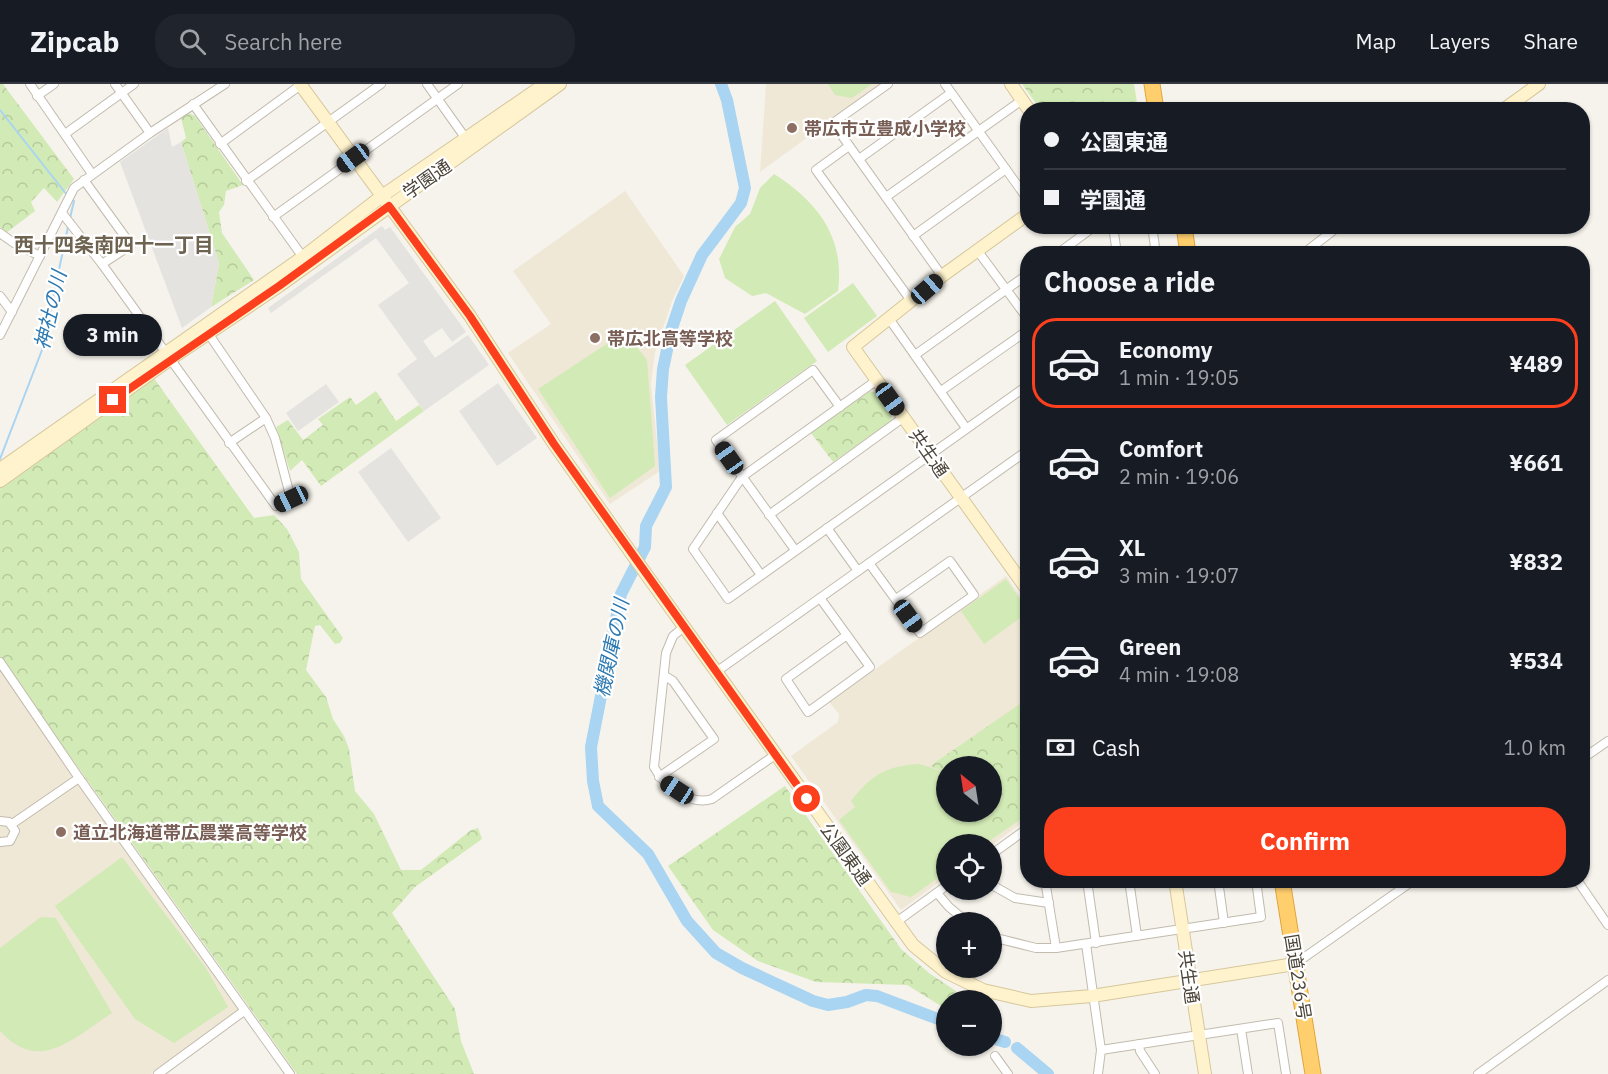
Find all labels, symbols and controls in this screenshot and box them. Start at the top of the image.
search box [155,14,575,68]
text: Zipcab [30,23,119,60]
icon: search [176,25,209,58]
text: Search here [224,27,342,56]
text: Map [1356,27,1396,55]
text: Layers [1429,27,1491,55]
text: Share [1524,27,1578,55]
place label: 帯広市立豊成小学校 [804,117,966,140]
marker: 帯広市立豊成小学校 [785,121,799,135]
text: 公園東通 [1080,127,1168,156]
car [333,140,373,176]
street label: 学園通 [398,154,456,204]
text: 学園通 [1080,185,1146,214]
district label: 西十四条南四十一丁目 [14,231,214,258]
text: Choose a ride [1044,264,1215,299]
water label: 神社の川 [28,266,73,352]
car [908,270,946,308]
callout: 3 min [63,313,162,355]
text: 3 min [86,321,139,348]
place label: 帯広北高等学校 [607,327,733,350]
marker: 帯広北高等学校 [588,331,602,345]
text: Economy [1119,335,1213,364]
icon: car [1047,336,1101,390]
text: ¥489 [1509,349,1563,378]
text: 1 min · 19:05 [1119,364,1239,391]
car [872,379,908,419]
route end [99,386,126,413]
street label: 共生通 [904,424,954,482]
text: Comfort [1119,434,1203,463]
icon: car [1047,435,1101,489]
car [711,438,747,478]
text: ¥661 [1509,448,1563,477]
text: 2 min · 19:06 [1119,463,1239,490]
car [271,483,311,515]
text: XL [1119,533,1145,562]
icon: car [1047,534,1101,588]
text: ¥832 [1509,547,1563,576]
text: 3 min · 19:07 [1119,562,1239,589]
water label: 機関庫の川 [587,594,635,700]
car [890,596,926,636]
text: Green [1119,632,1181,661]
icon: car [1047,633,1101,687]
text: ¥534 [1509,646,1563,675]
text: 4 min · 19:08 [1119,661,1239,688]
icon: cash [1044,731,1077,764]
text: Cash [1092,733,1141,762]
text: 1.0 km [1504,734,1566,761]
north arrow [936,756,1002,822]
map controls [936,756,1002,1056]
car [657,773,697,807]
route start [793,785,820,812]
button: Confirm [1044,807,1566,876]
street label: 公園東通 [816,818,876,890]
place label: 道立北海道帯広農業高等学校 [73,821,307,844]
marker: 道立北海道帯広農業高等学校 [54,825,68,839]
button: locate [936,834,1002,900]
button: + [936,912,1002,978]
street label: 国道236号 [1280,933,1316,1021]
street label: 共生通 [1174,949,1204,1005]
button: − [936,990,1002,1056]

